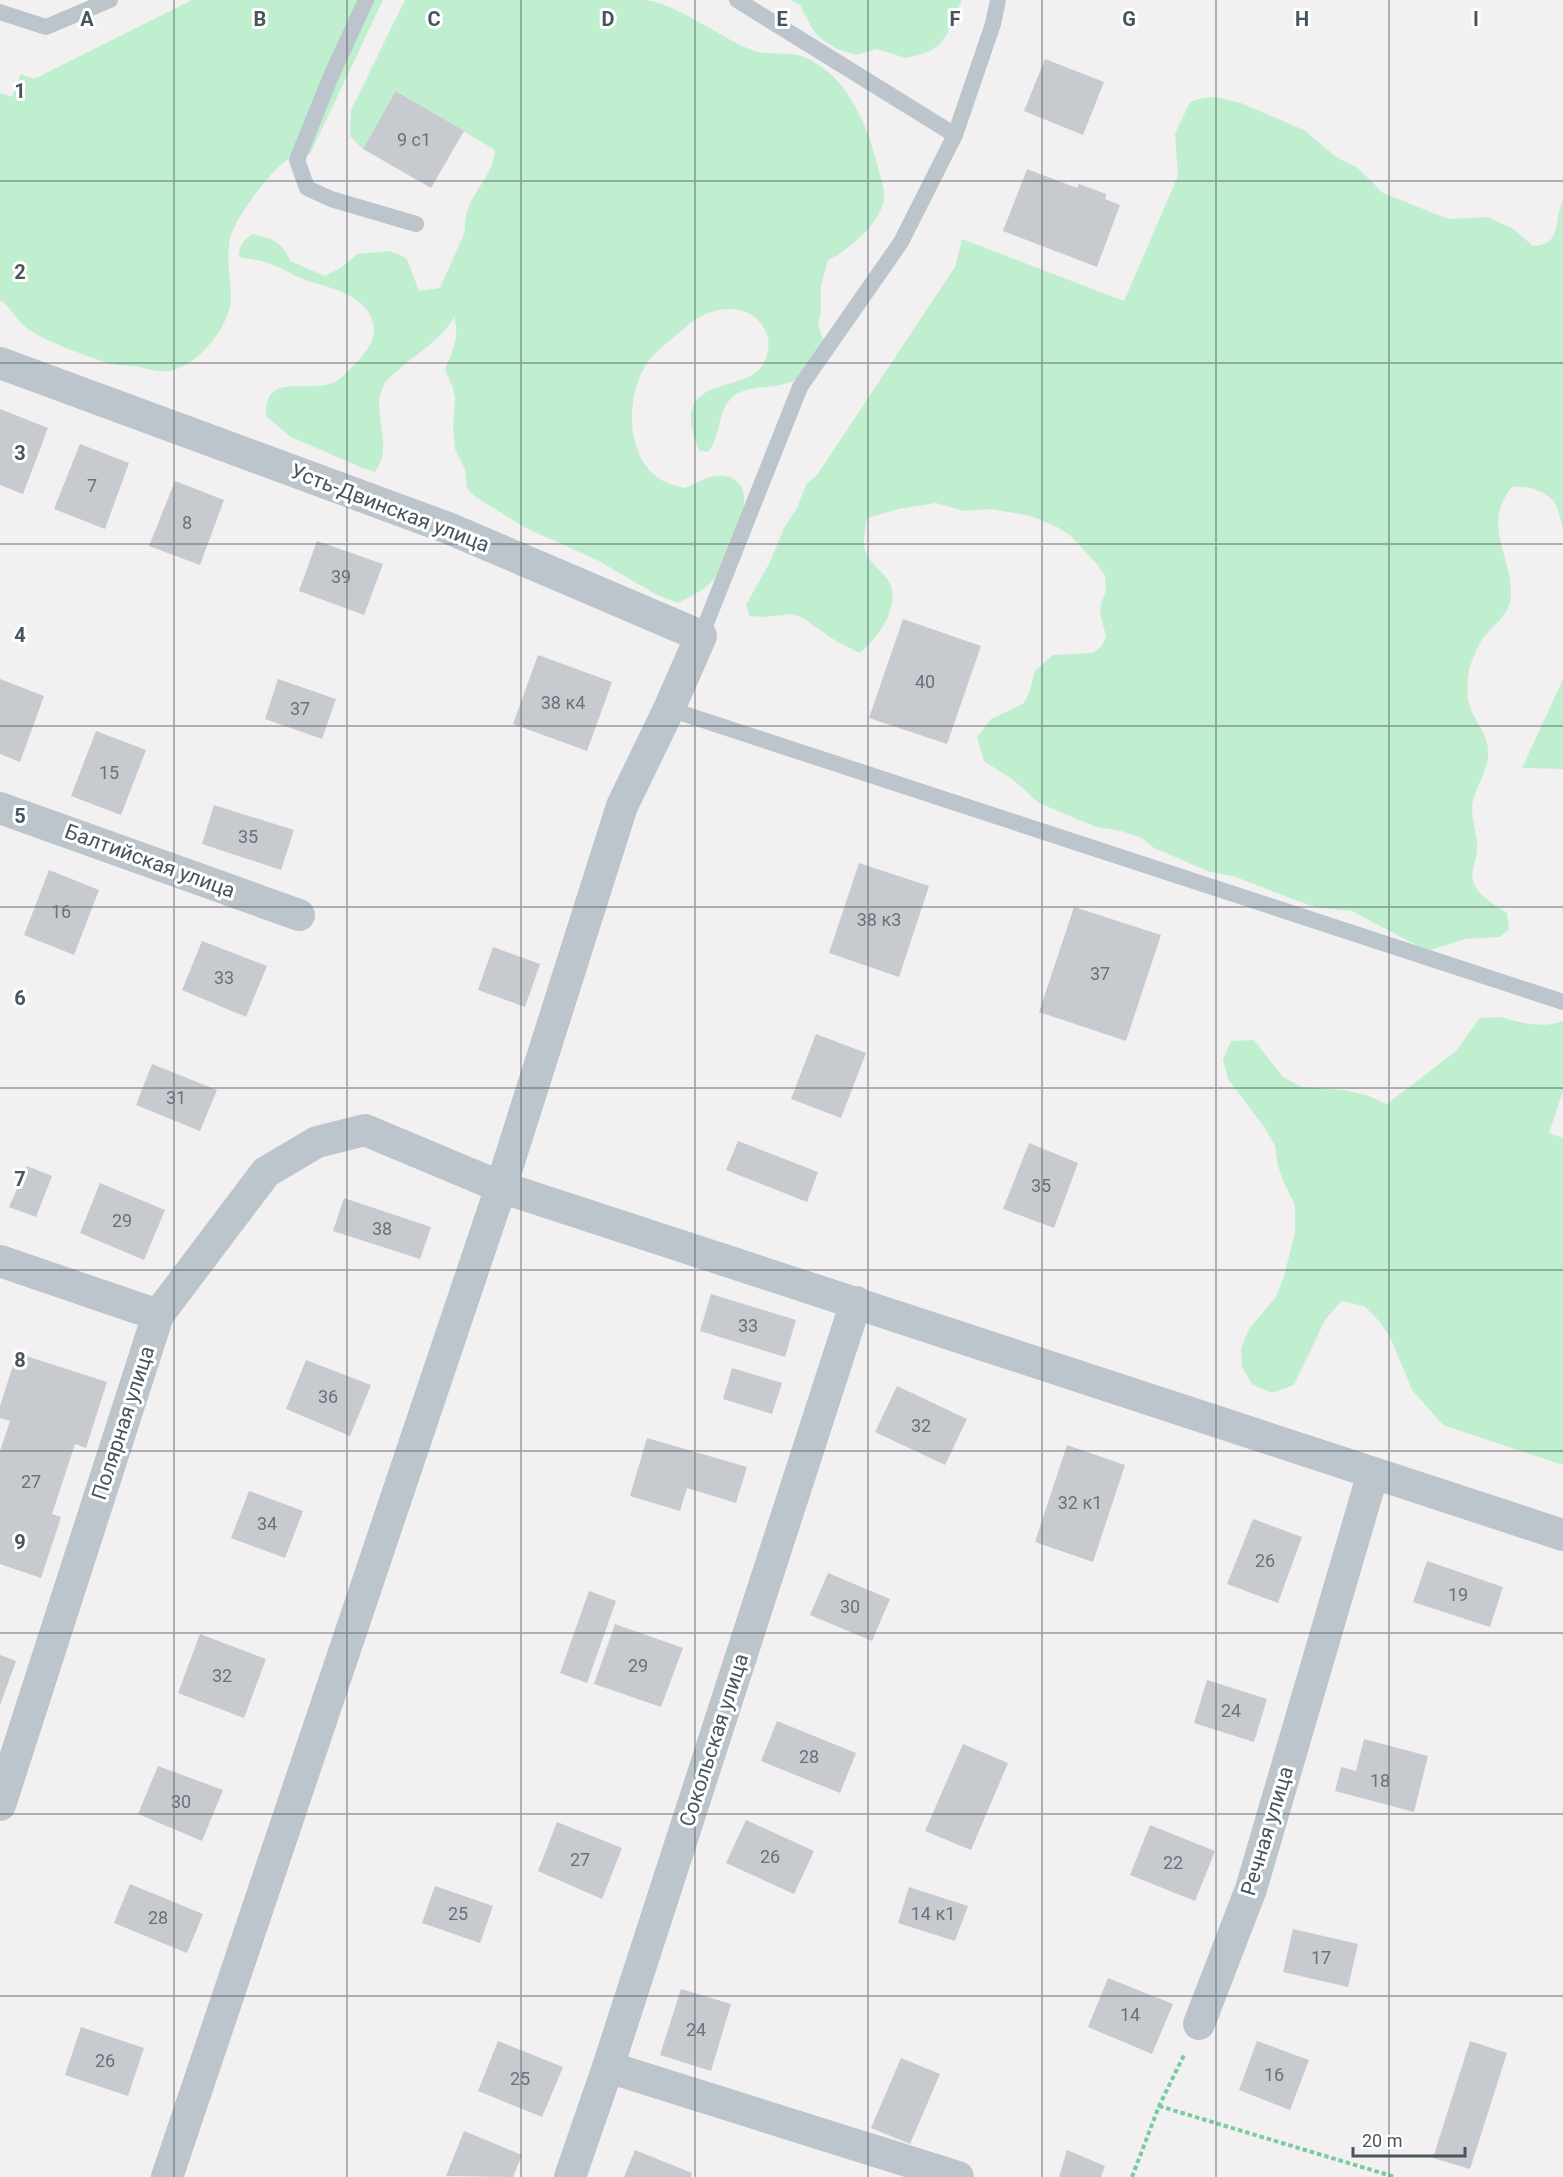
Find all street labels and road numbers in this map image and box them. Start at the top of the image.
street label: Усть-Двинская улица [287,459,493,557]
street label: Балтийская улица [62,819,238,903]
street label: Полярная улица [87,1343,159,1503]
street label: Сокольская улица [675,1651,753,1829]
street label: Речная улица [1236,1764,1298,1898]

